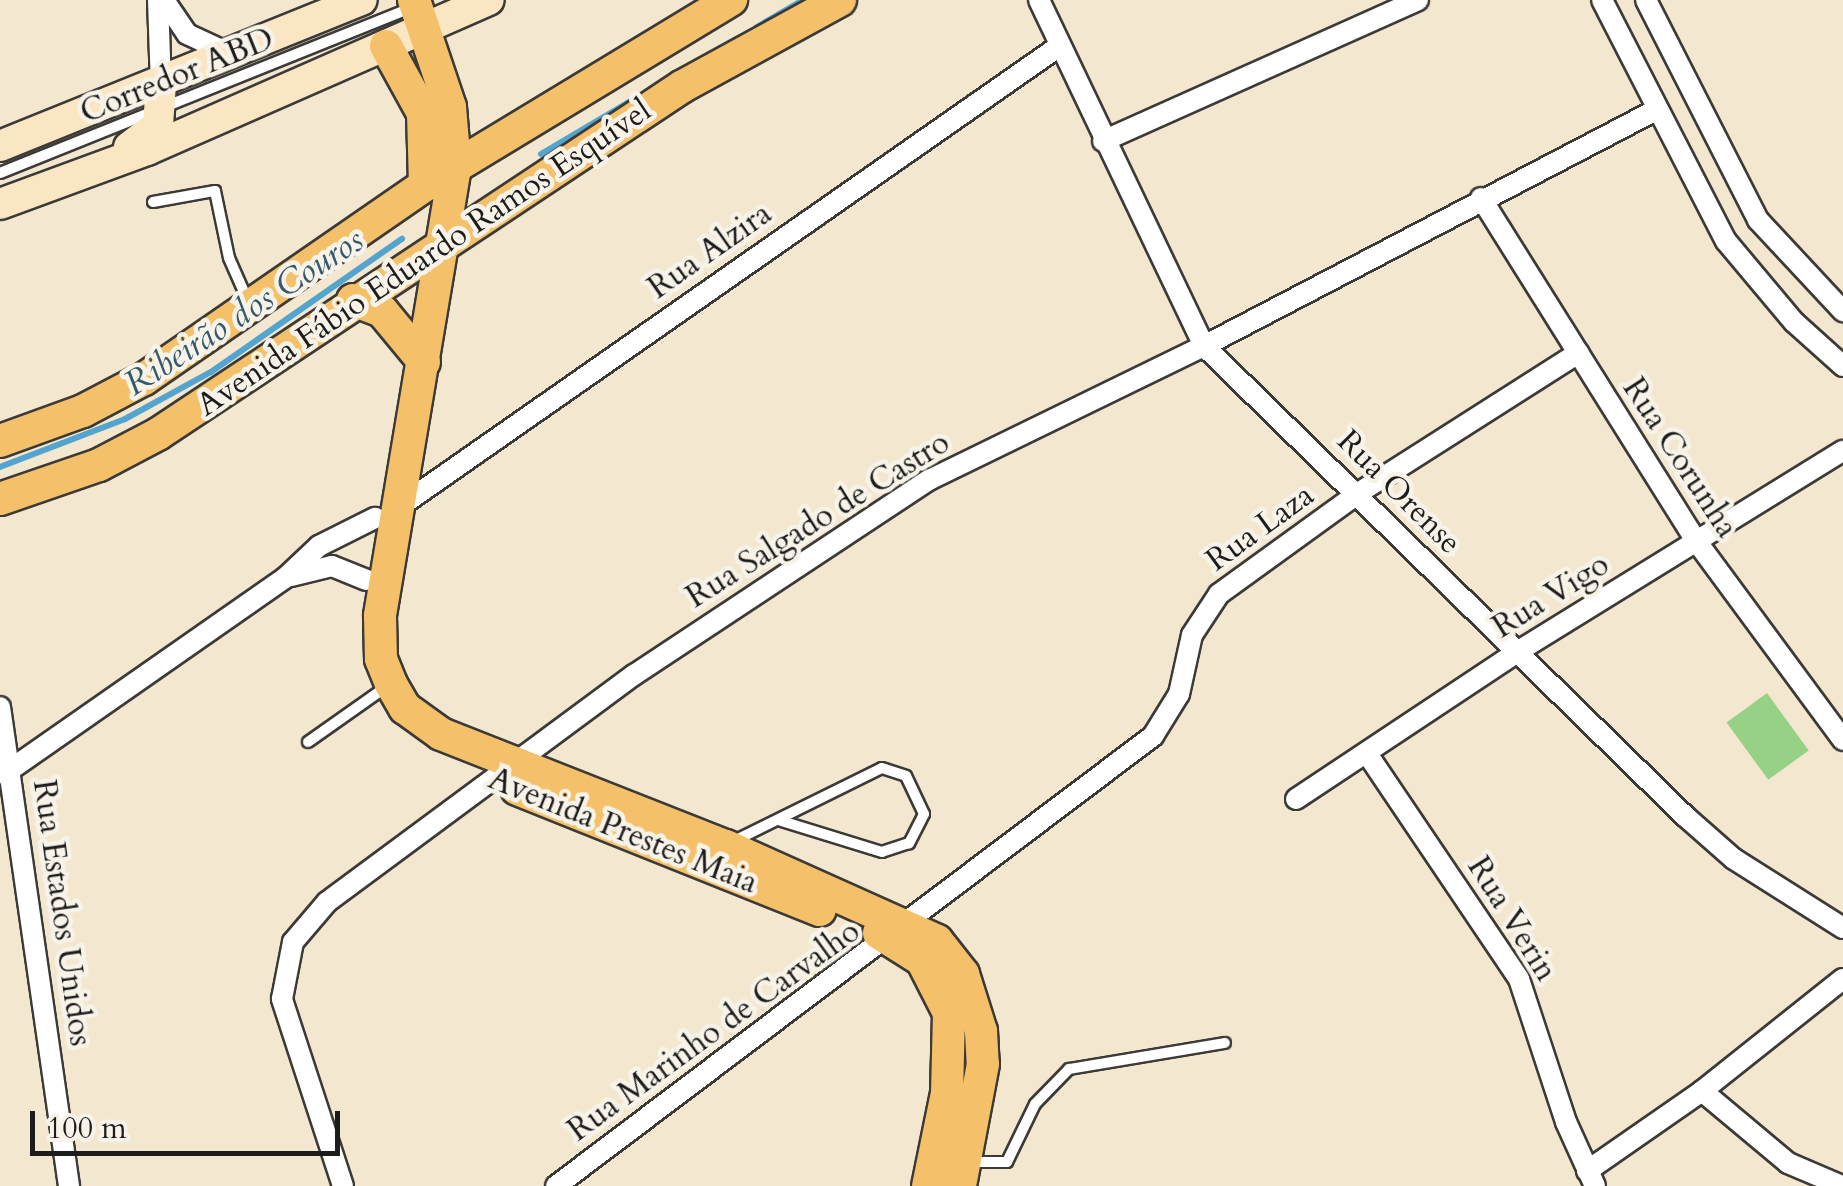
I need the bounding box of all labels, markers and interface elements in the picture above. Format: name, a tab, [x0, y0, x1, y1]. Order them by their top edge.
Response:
street label: Corredor ABD	[75, 20, 279, 132]
street label: Avenida Fábio Eduardo Ramos Esquível	[190, 91, 658, 425]
street label: Rua Alzira	[641, 195, 779, 307]
water label: Ribeirão dos Couros	[116, 219, 372, 405]
street label: Rua Corunha	[1614, 371, 1746, 545]
street label: Rua Orense	[1329, 422, 1469, 562]
street label: Rua Salgado de Castro	[679, 423, 957, 617]
street label: Rua Laza	[1199, 476, 1321, 580]
street label: Rua Vigo	[1486, 545, 1616, 647]
street label: Avenida Prestes Maia	[483, 760, 763, 902]
street label: Rua Estados Unidos	[24, 777, 100, 1049]
street label: Rua Verin	[1459, 850, 1565, 988]
street label: Rua Marinho de Carvalho	[560, 912, 868, 1150]
scale bar	[35, 1091, 345, 1153]
text: 100 m	[47, 1108, 127, 1149]

